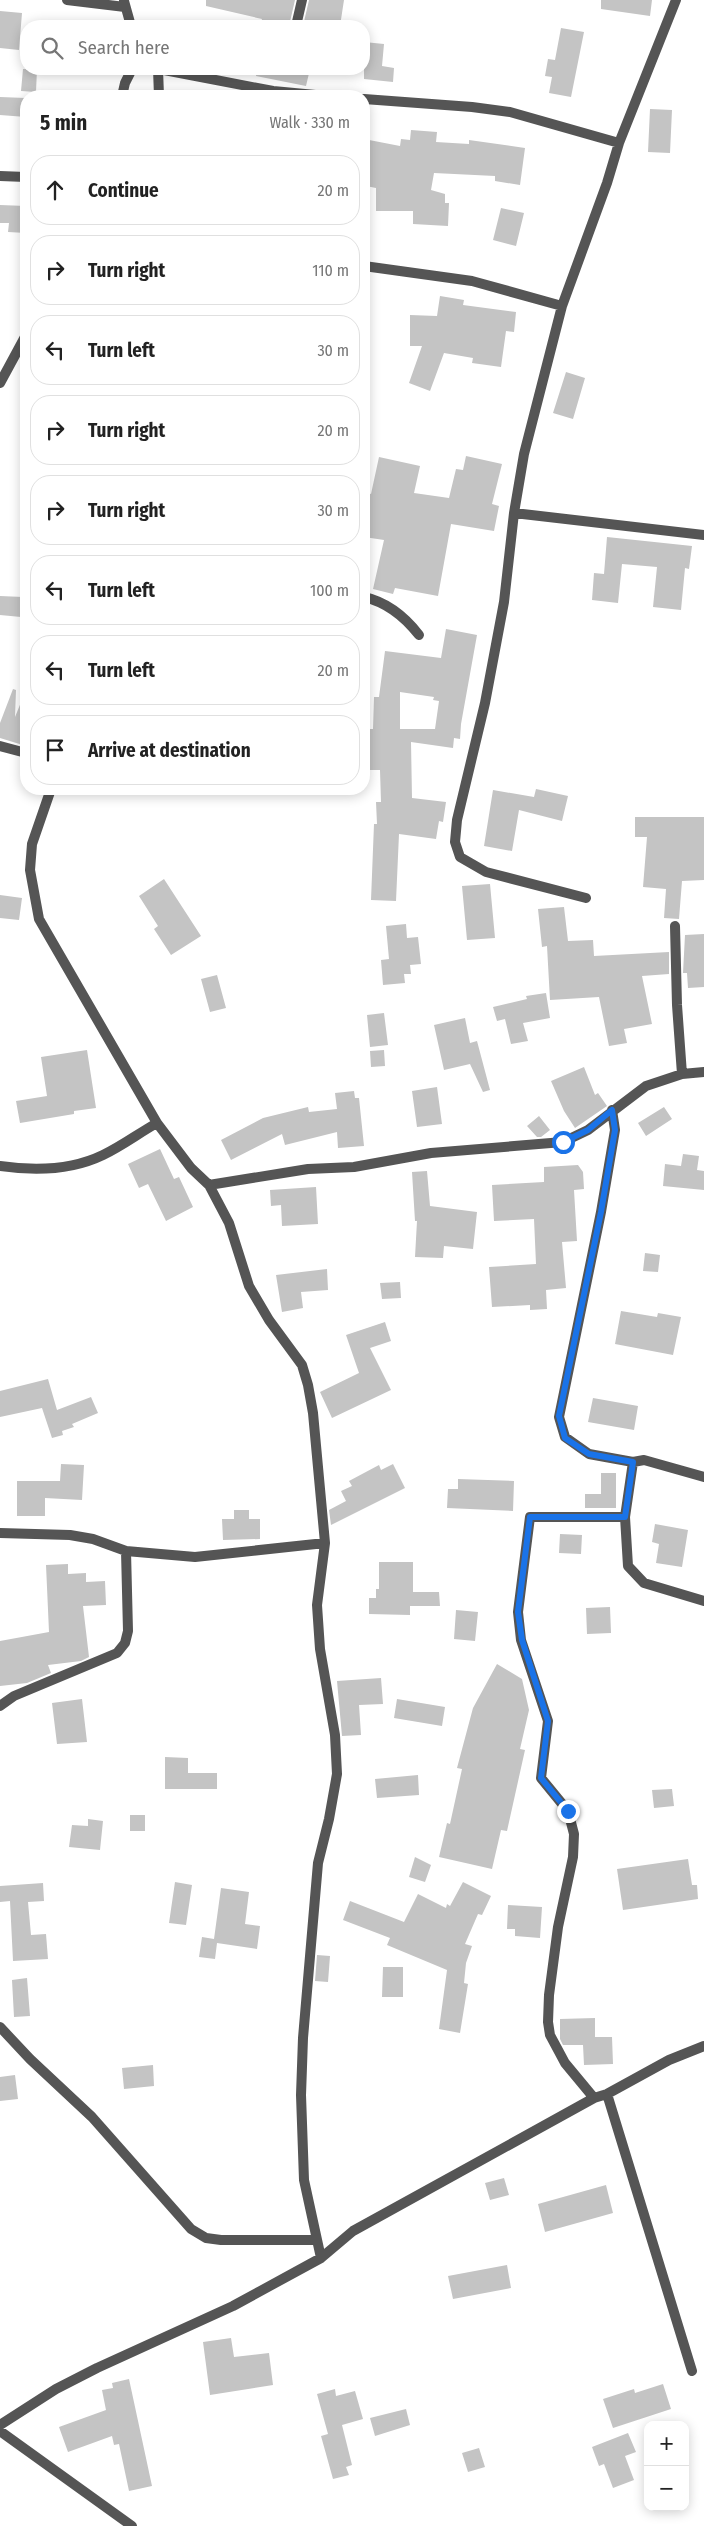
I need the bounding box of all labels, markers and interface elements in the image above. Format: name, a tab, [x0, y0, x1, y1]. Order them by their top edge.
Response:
search box	[20, 20, 370, 75]
icon: search	[38, 34, 66, 62]
text: Search here	[78, 36, 170, 59]
text: 5 min	[40, 110, 87, 136]
text: Walk · 330 m	[269, 113, 350, 132]
icon: ahead	[41, 176, 69, 204]
text: Continue	[88, 179, 159, 202]
text: 20 m	[318, 181, 349, 200]
icon: right	[41, 256, 69, 284]
text: Turn right	[88, 259, 165, 282]
text: 110 m	[312, 261, 349, 280]
icon: left	[41, 336, 69, 364]
text: Turn left	[88, 339, 155, 362]
text: 30 m	[317, 341, 349, 360]
icon: right	[41, 416, 69, 444]
text: Turn right	[88, 419, 165, 442]
text: 20 m	[318, 421, 349, 440]
icon: right	[41, 496, 69, 524]
text: Turn right	[88, 499, 165, 522]
text: 30 m	[317, 501, 349, 520]
icon: left	[41, 576, 69, 604]
text: Turn left	[88, 579, 155, 602]
text: 100 m	[310, 581, 349, 600]
icon: left	[41, 656, 69, 684]
text: Turn left	[88, 659, 155, 682]
text: 20 m	[318, 661, 349, 680]
icon: arrive	[41, 736, 69, 764]
text: Arrive at destination	[88, 739, 251, 762]
route start	[552, 1131, 575, 1154]
route end	[557, 1800, 580, 1823]
map controls	[644, 2421, 689, 2511]
button: +	[644, 2421, 689, 2466]
button: −	[644, 2466, 689, 2511]

